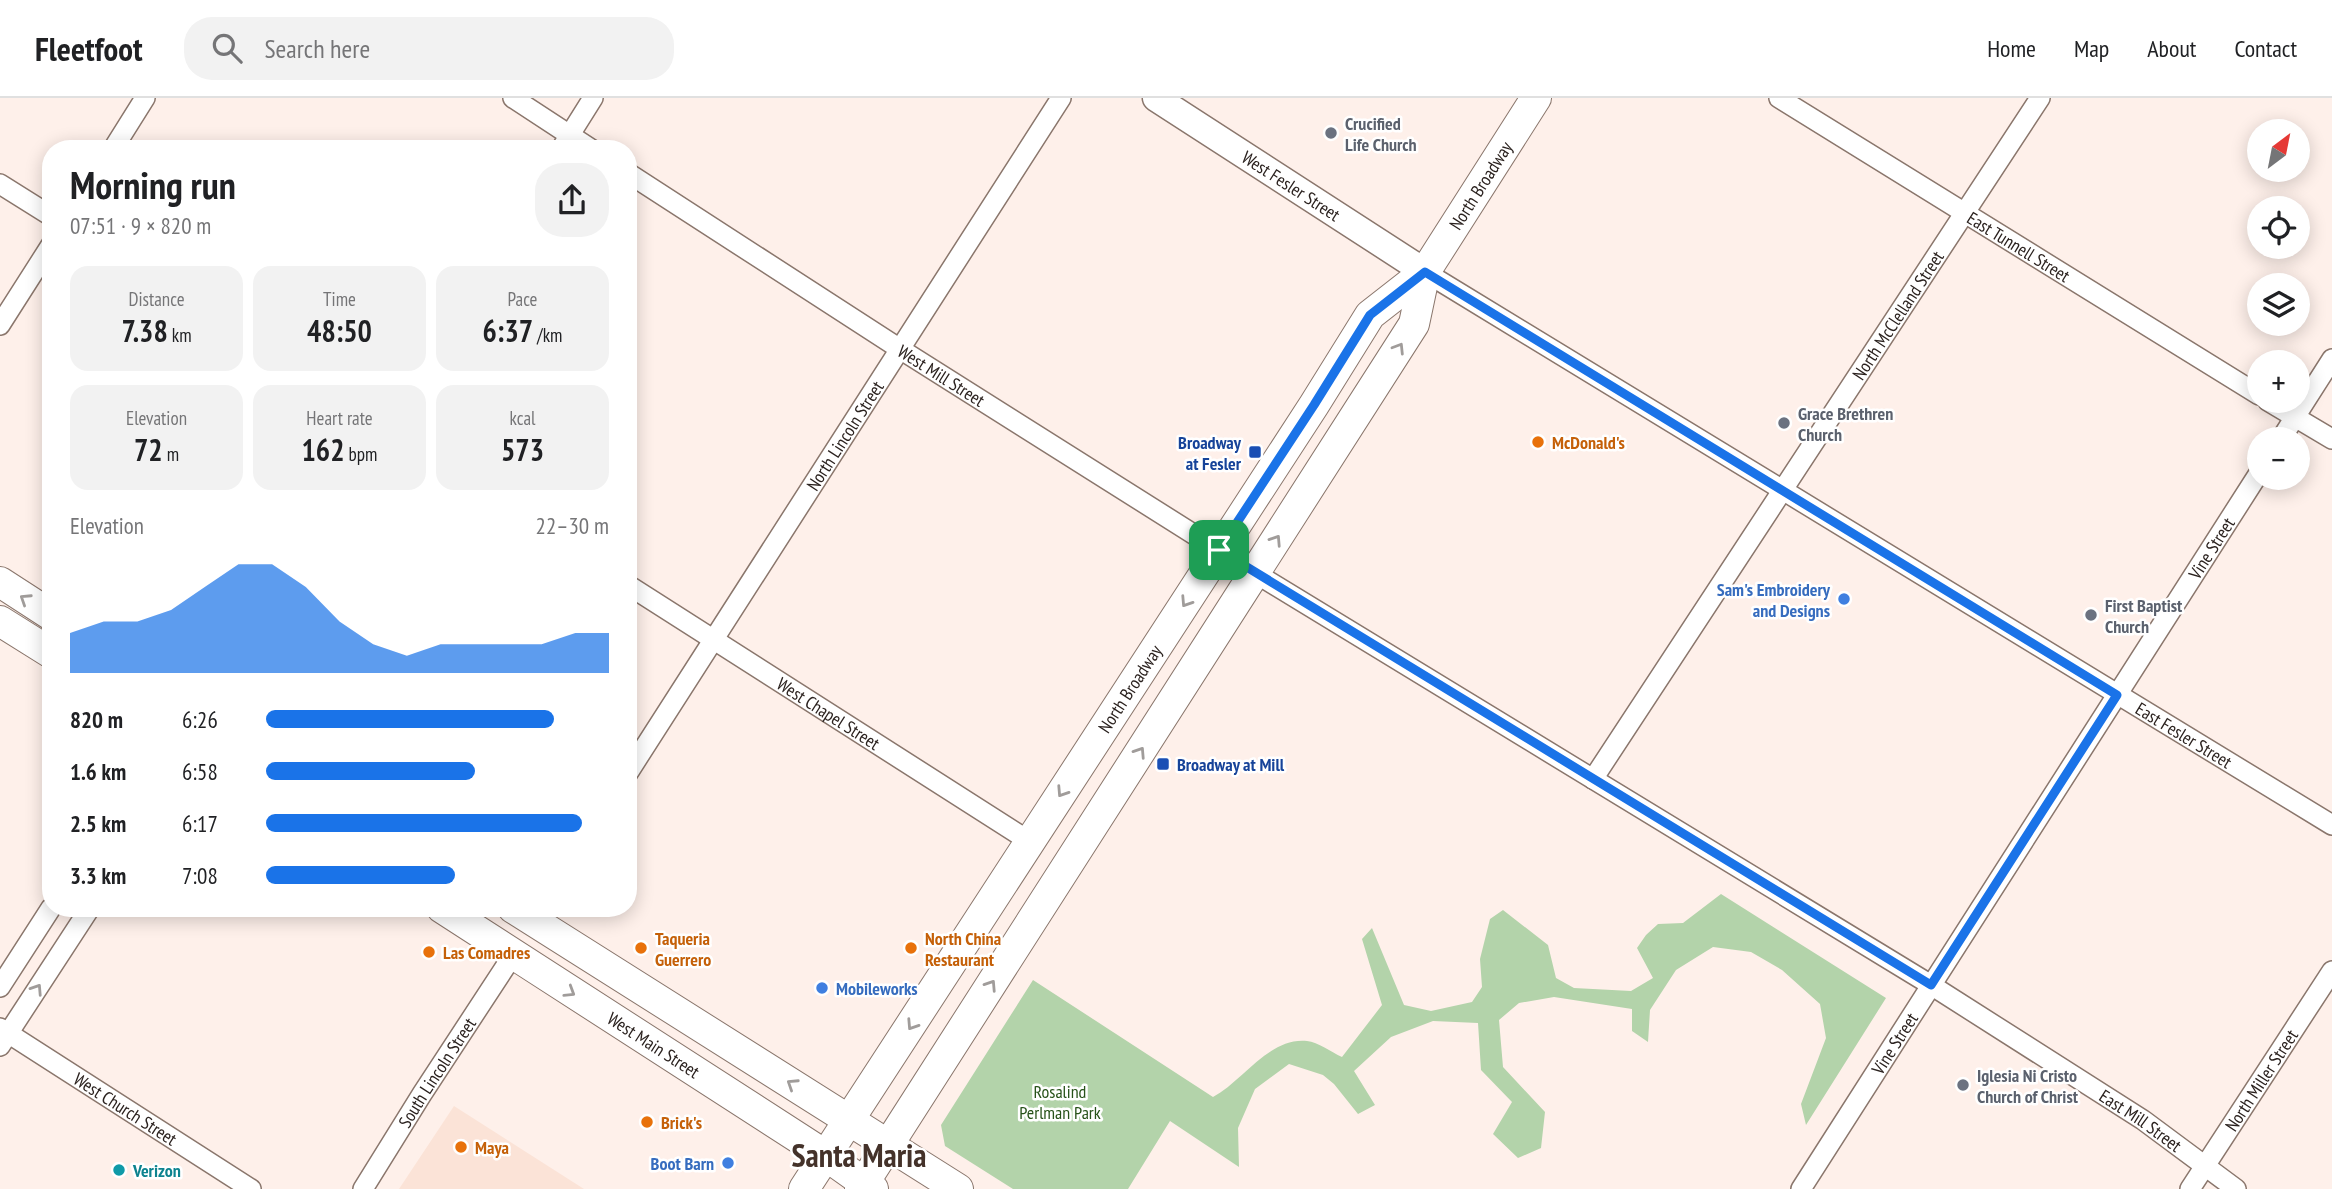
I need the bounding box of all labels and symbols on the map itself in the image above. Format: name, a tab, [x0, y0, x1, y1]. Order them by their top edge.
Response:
place label: Crucified Life Church	[1345, 112, 1417, 156]
north arrow	[2247, 119, 2310, 182]
marker: Crucified Life Church	[1323, 125, 1339, 141]
street label: North Broadway	[1444, 137, 1517, 234]
street label: West Fesler Street	[1238, 145, 1345, 226]
street label: East Tunnell Street	[1963, 206, 2074, 287]
street label: North McClelland Street	[1847, 246, 1948, 384]
street label: West Mill Street	[894, 339, 989, 411]
one-way arrow	[1390, 343, 1403, 356]
street label: North Lincoln Street	[801, 376, 888, 495]
place label: Grace Brethren Church	[1798, 402, 1893, 446]
marker: Grace Brethren Church	[1776, 415, 1792, 431]
place label: Broadway at Fesler	[1178, 431, 1242, 475]
place label: McDonald's	[1552, 431, 1625, 454]
marker: McDonald's	[1530, 434, 1546, 450]
marker: Broadway at Fesler	[1247, 444, 1263, 460]
street label: Vine Street	[2182, 513, 2239, 584]
pin	[1189, 520, 1249, 580]
one-way arrow	[1268, 535, 1281, 548]
place label: Sam's Embroidery and Designs	[1717, 578, 1831, 622]
marker: Sam's Embroidery and Designs	[1836, 591, 1852, 607]
one-way arrow	[20, 594, 33, 607]
one-way arrow	[1181, 594, 1194, 607]
place label: First Baptist Church	[2105, 594, 2183, 638]
marker: First Baptist Church	[2083, 607, 2099, 623]
street label: North Broadway	[1093, 640, 1167, 737]
street label: West Chapel Street	[773, 672, 884, 754]
street label: East Fesler Street	[2132, 697, 2236, 773]
one-way arrow	[1132, 747, 1145, 760]
place label: Broadway at Mill	[1177, 753, 1285, 776]
marker: Broadway at Mill	[1155, 756, 1171, 772]
one-way arrow	[1057, 785, 1070, 798]
place label: Taqueria Guerrero	[655, 927, 711, 971]
place label: North China Restaurant	[925, 927, 1001, 971]
marker: Taqueria Guerrero	[633, 940, 649, 956]
marker: North China Restaurant	[903, 940, 919, 956]
place label: Las Comadres	[443, 941, 530, 964]
marker: Las Comadres	[421, 944, 437, 960]
place label: Mobileworks	[836, 977, 918, 1000]
one-way arrow	[983, 979, 996, 992]
marker: Mobileworks	[814, 980, 830, 996]
one-way arrow	[29, 983, 42, 996]
one-way arrow	[563, 983, 576, 996]
street label: West Main Street	[603, 1006, 704, 1083]
street label: Vine Street	[1865, 1008, 1922, 1079]
street label: South Lincoln Street	[393, 1013, 481, 1132]
one-way arrow	[907, 1017, 920, 1030]
street label: North Miller Street	[2219, 1025, 2302, 1135]
place label: Iglesia Ni Cristo Church of Christ	[1977, 1064, 2079, 1108]
street label: West Church Street	[69, 1067, 181, 1150]
marker: Iglesia Ni Cristo Church of Christ	[1955, 1077, 1971, 1093]
one-way arrow	[786, 1079, 799, 1092]
park label: Rosalind Perlman Park	[1019, 1080, 1101, 1124]
street label: East Mill Street	[2095, 1084, 2187, 1156]
place label: Brick's	[661, 1111, 702, 1134]
marker: Brick's	[639, 1114, 655, 1130]
district label: Santa Maria	[792, 1134, 926, 1176]
place label: Maya	[475, 1136, 509, 1159]
marker: Maya	[453, 1139, 469, 1155]
place label: Boot Barn	[651, 1152, 714, 1175]
marker: Boot Barn	[720, 1155, 736, 1171]
place label: Verizon	[132, 1159, 181, 1182]
marker: Verizon	[111, 1162, 127, 1178]

